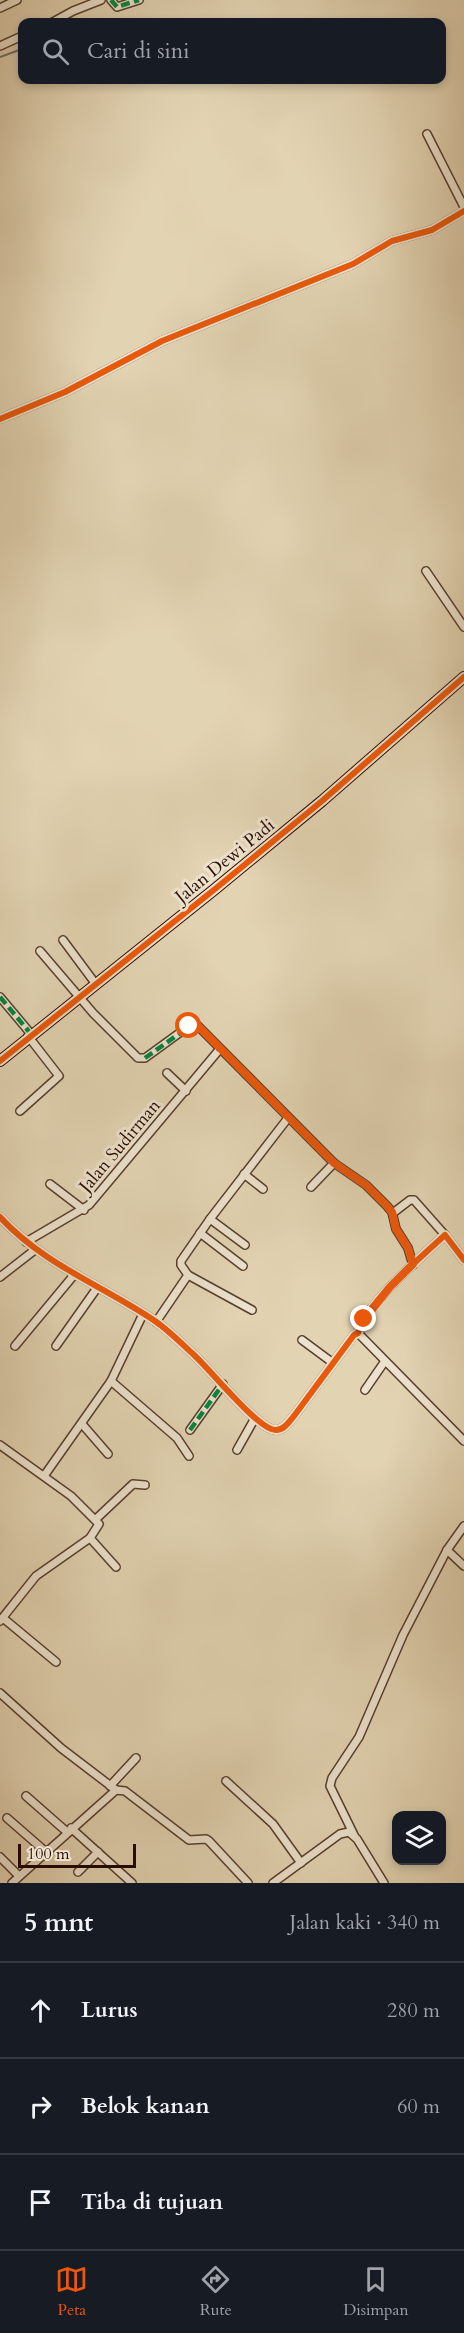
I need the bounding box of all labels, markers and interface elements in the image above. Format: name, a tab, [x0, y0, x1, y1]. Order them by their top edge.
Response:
search box	[18, 18, 446, 84]
icon: search	[39, 35, 72, 68]
text: Cari di sini	[87, 36, 190, 66]
street label: Jalan Dewi Padi	[168, 813, 280, 911]
route start	[175, 1012, 201, 1038]
street label: Jalan Sudirman	[72, 1093, 167, 1200]
route end	[350, 1305, 376, 1331]
map controls	[392, 1811, 446, 1865]
button: layers	[392, 1811, 446, 1865]
scale bar	[18, 1841, 136, 1868]
text: 100 m	[27, 1843, 69, 1865]
text: 5 mnt	[24, 1905, 93, 1940]
text: Jalan kaki · 340 m	[290, 1909, 440, 1936]
icon: ahead	[24, 1994, 57, 2027]
text: Lurus	[81, 1995, 138, 2025]
text: 280 m	[387, 1997, 440, 2024]
icon: right	[24, 2090, 57, 2123]
text: Belok kanan	[81, 2091, 210, 2121]
text: 60 m	[397, 2093, 440, 2120]
icon: arrive	[24, 2186, 57, 2219]
text: Tiba di tujuan	[81, 2187, 223, 2217]
tab: Peta	[55, 2263, 88, 2321]
tab: Rute	[199, 2263, 232, 2321]
tab: Disimpan	[343, 2263, 409, 2321]

